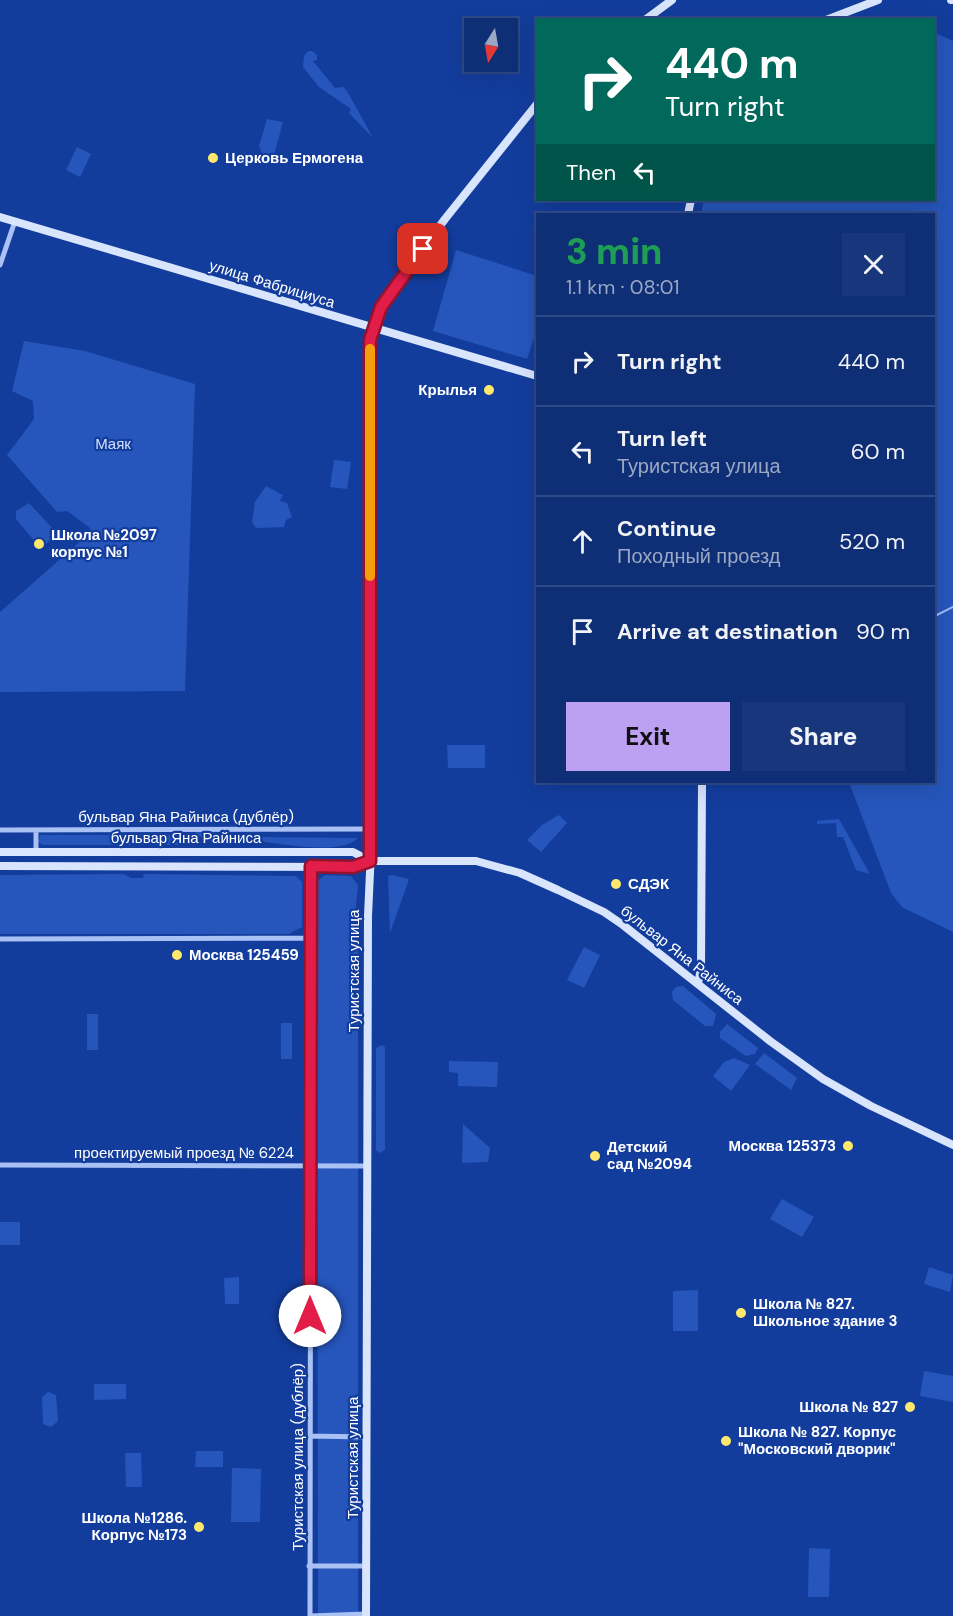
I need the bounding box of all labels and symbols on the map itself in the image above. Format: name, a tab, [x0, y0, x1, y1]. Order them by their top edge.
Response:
north arrow	[464, 18, 518, 72]
place label: Церковь Ермогена	[225, 148, 364, 168]
marker: Церковь Ермогена	[206, 151, 220, 165]
pin	[397, 223, 448, 274]
street label: улица Фабрициуса	[207, 255, 338, 313]
place label: Крылья	[418, 380, 477, 400]
marker: Крылья	[482, 383, 496, 397]
park label: Маяк	[95, 434, 131, 454]
place label: Школа №2097 корпус №1	[51, 525, 157, 562]
marker: Школа №2097 корпус №1	[32, 537, 46, 551]
street label: бульвар Яна Райниса (дублёр)	[78, 807, 294, 827]
street label: бульвар Яна Райниса	[111, 828, 262, 848]
place label: СДЭК	[628, 874, 670, 894]
marker: СДЭК	[609, 877, 623, 891]
street label: бульвар Яна Райниса	[616, 901, 748, 1010]
street label: Туристская улица	[344, 909, 364, 1032]
place label: Москва 125459	[189, 945, 299, 965]
marker: Москва 125459	[170, 948, 184, 962]
place label: Москва 125373	[728, 1136, 836, 1156]
place label: Детский сад №2094	[607, 1137, 692, 1174]
marker: Москва 125373	[841, 1139, 855, 1153]
street label: проектируемый проезд № 6224	[74, 1143, 294, 1163]
marker: Детский сад №2094	[588, 1149, 602, 1163]
position arrow	[278, 1284, 342, 1348]
place label: Школа № 827. Школьное здание 3	[753, 1294, 898, 1331]
marker: Школа № 827. Школьное здание 3	[734, 1306, 748, 1320]
street label: Туристская улица (дублёр)	[288, 1363, 308, 1551]
street label: Туристская улица	[343, 1396, 363, 1519]
place label: Школа № 827	[799, 1397, 898, 1417]
marker: Школа № 827	[903, 1400, 917, 1414]
place label: Школа № 827. Корпус "Московский дворик"	[738, 1422, 896, 1459]
marker: Школа № 827. Корпус "Московский дворик"	[719, 1434, 733, 1448]
place label: Школа №1286. Корпус №173	[81, 1508, 187, 1545]
marker: Школа №1286. Корпус №173	[192, 1520, 206, 1534]

